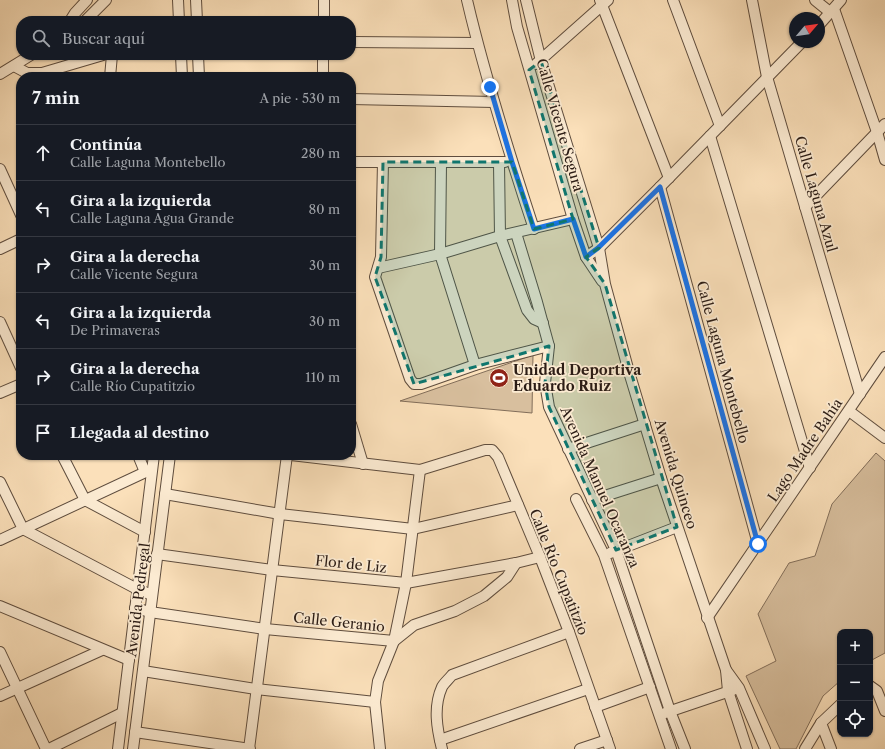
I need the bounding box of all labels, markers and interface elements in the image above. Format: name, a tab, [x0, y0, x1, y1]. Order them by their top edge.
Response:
north arrow	[789, 12, 825, 48]
search box	[16, 16, 356, 60]
icon: search	[30, 27, 52, 49]
text: Buscar aquí	[62, 29, 145, 48]
street label: Calle Vicente Segura	[532, 56, 588, 194]
route end	[481, 78, 499, 96]
text: 7 min	[32, 88, 80, 108]
text: A pie · 530 m	[260, 90, 340, 106]
street label: Calle Laguna Azul	[791, 134, 841, 254]
text: Continúa	[70, 135, 142, 154]
icon: ahead	[32, 142, 54, 164]
text: 280 m	[301, 145, 340, 161]
text: Calle Laguna Montebello	[70, 154, 226, 170]
text: Gira a la izquierda	[70, 191, 211, 210]
icon: left	[32, 198, 54, 220]
text: 80 m	[308, 201, 340, 217]
text: Calle Laguna Agua Grande	[70, 210, 234, 226]
text: Gira a la derecha	[70, 247, 200, 266]
icon: right	[32, 254, 54, 276]
text: 30 m	[309, 257, 340, 273]
text: Calle Vicente Segura	[70, 266, 198, 282]
street label: Calle Laguna Montebello	[693, 279, 753, 445]
text: Gira a la izquierda	[70, 303, 211, 322]
icon: left	[32, 310, 54, 332]
text: 30 m	[309, 313, 340, 329]
text: De Primaveras	[70, 322, 160, 338]
text: Gira a la derecha	[70, 359, 200, 378]
place label: Unidad Deportiva Eduardo Ruiz	[513, 361, 642, 395]
icon: right	[32, 366, 54, 388]
sports icon: Unidad Deportiva Eduardo Ruiz	[488, 367, 510, 389]
text: 110 m	[305, 369, 340, 385]
text: Calle Río Cupatitzio	[70, 378, 195, 394]
street label: Lago Madre Bahía	[764, 394, 847, 505]
street label: Avenida Manuel Ocaranza	[556, 403, 644, 571]
street label: Avenida Quinceo	[650, 416, 701, 531]
icon: arrive	[32, 422, 54, 444]
text: Llegada al destino	[70, 423, 209, 442]
street label: Calle Río Cupatitzio	[525, 506, 593, 638]
route start	[749, 535, 767, 553]
street label: Avenida Pedregal	[122, 542, 154, 659]
street label: Flor de Liz	[314, 551, 388, 577]
street label: Calle Geranio	[292, 608, 386, 636]
map controls	[837, 629, 873, 737]
button: +	[837, 629, 873, 665]
button: −	[837, 665, 873, 701]
button: locate	[837, 701, 873, 737]

